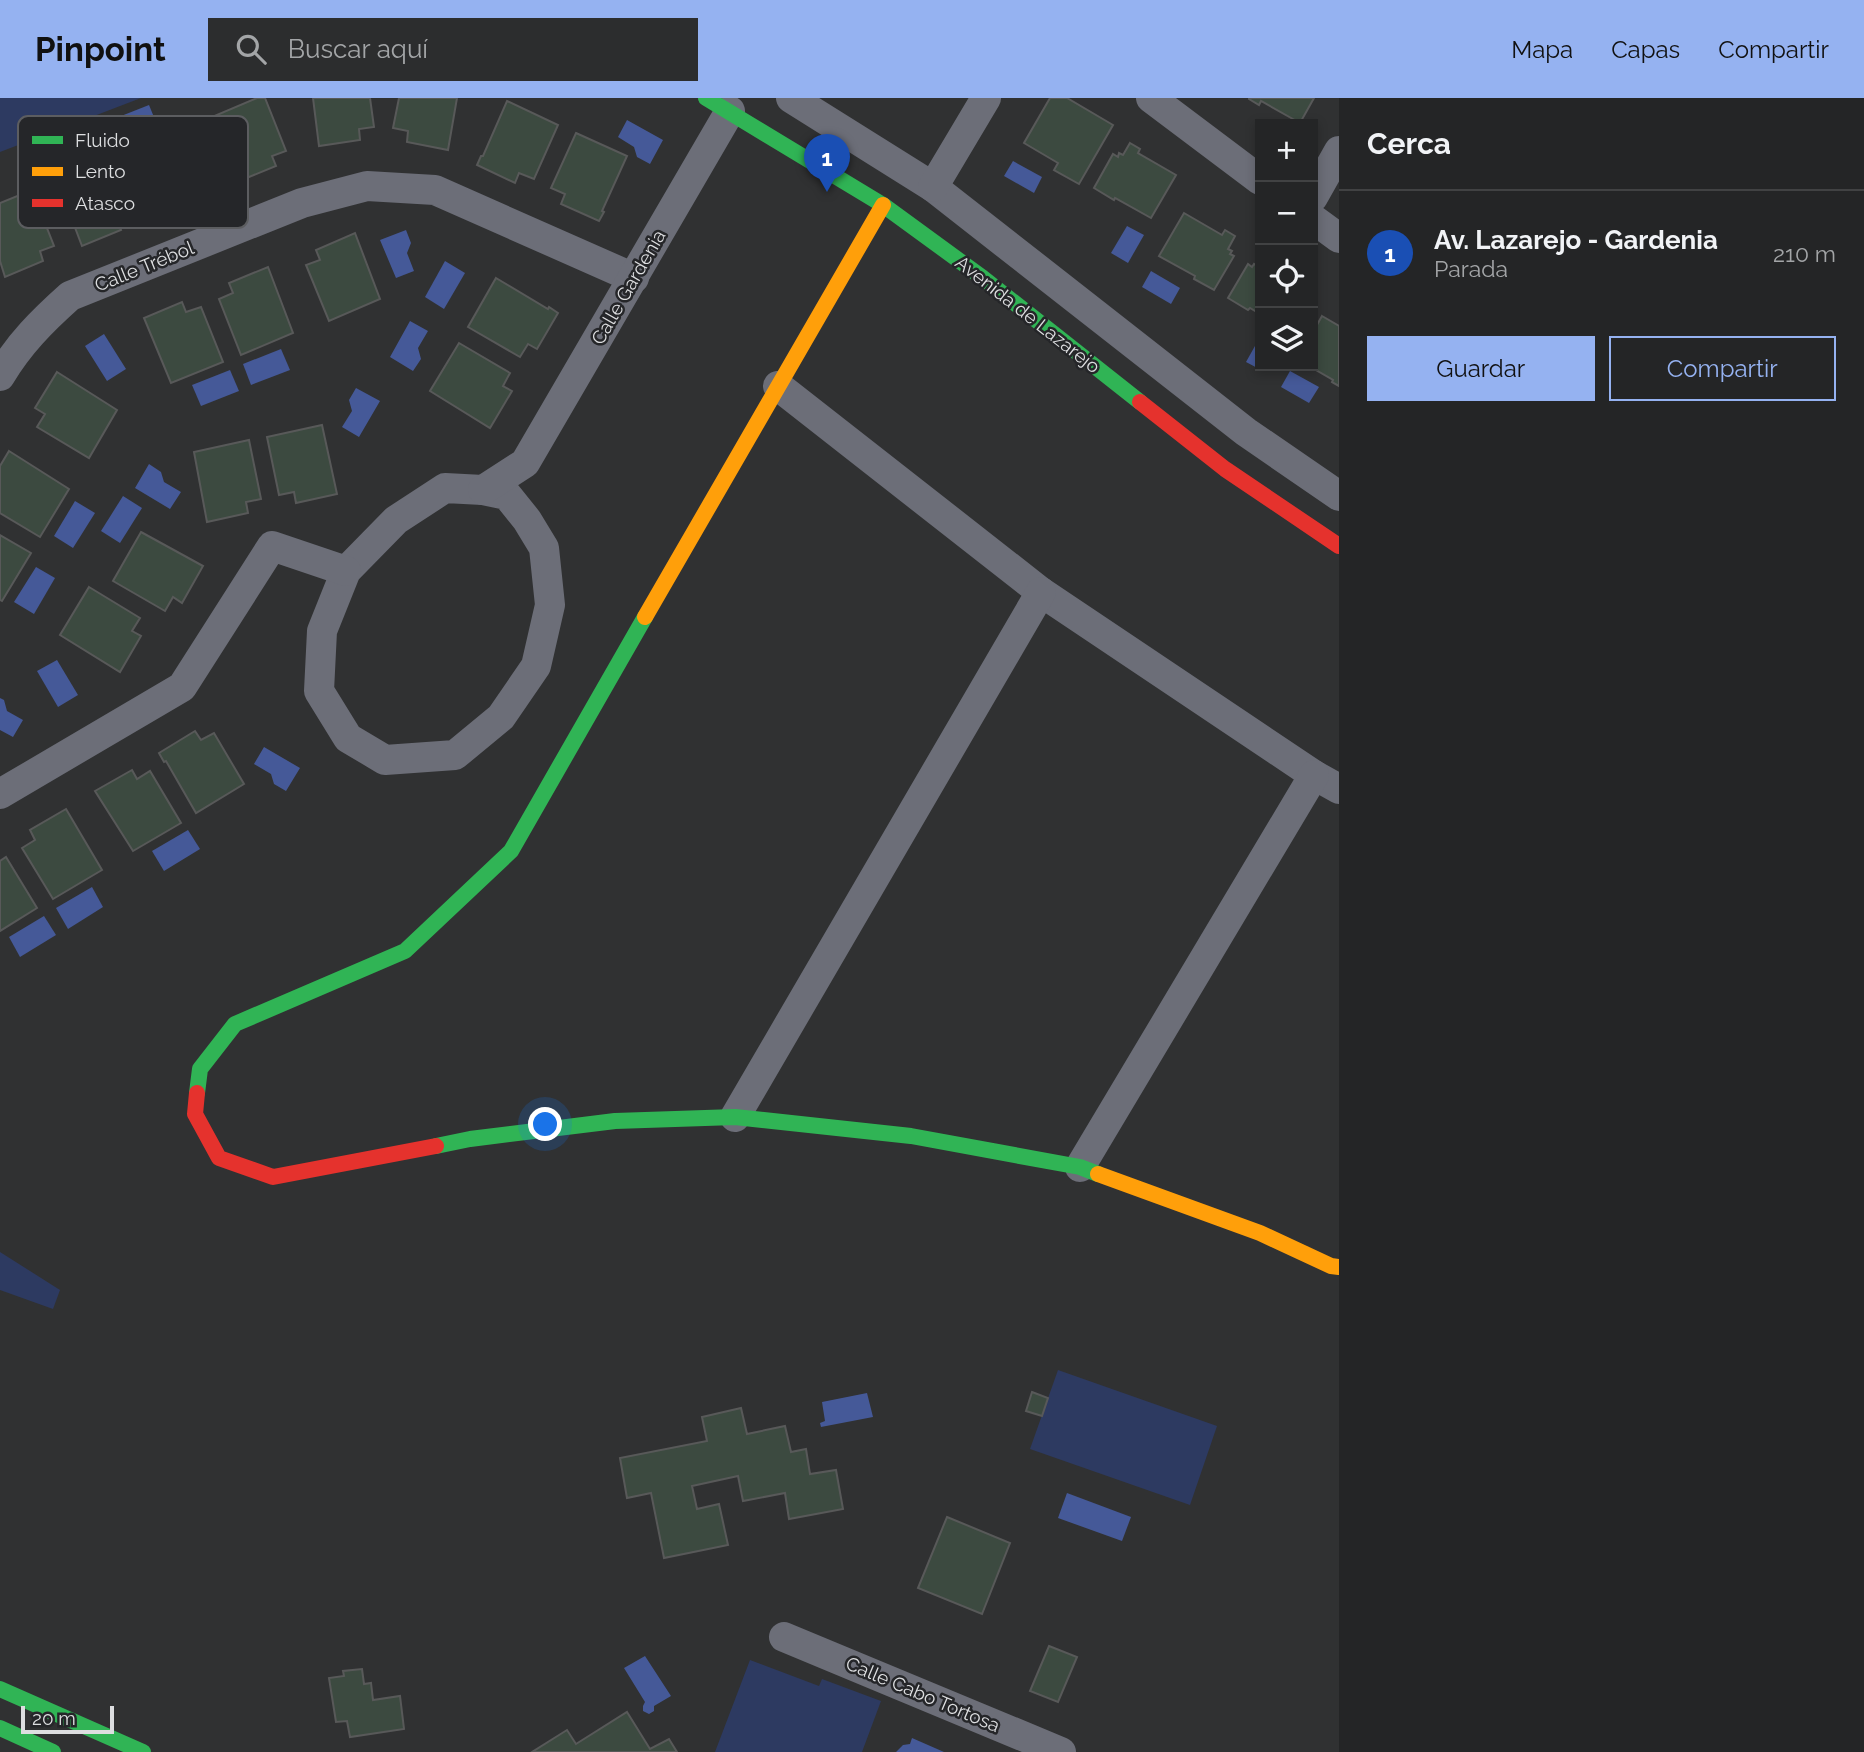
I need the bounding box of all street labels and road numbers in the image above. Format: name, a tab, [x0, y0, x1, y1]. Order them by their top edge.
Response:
street label: Calle Gardenia	[586, 226, 670, 348]
street label: Calle Trébol	[91, 236, 197, 296]
street label: Avenida de Lazarejo	[951, 251, 1105, 377]
street label: Calle Cabo Tortosa	[843, 1652, 1003, 1736]

